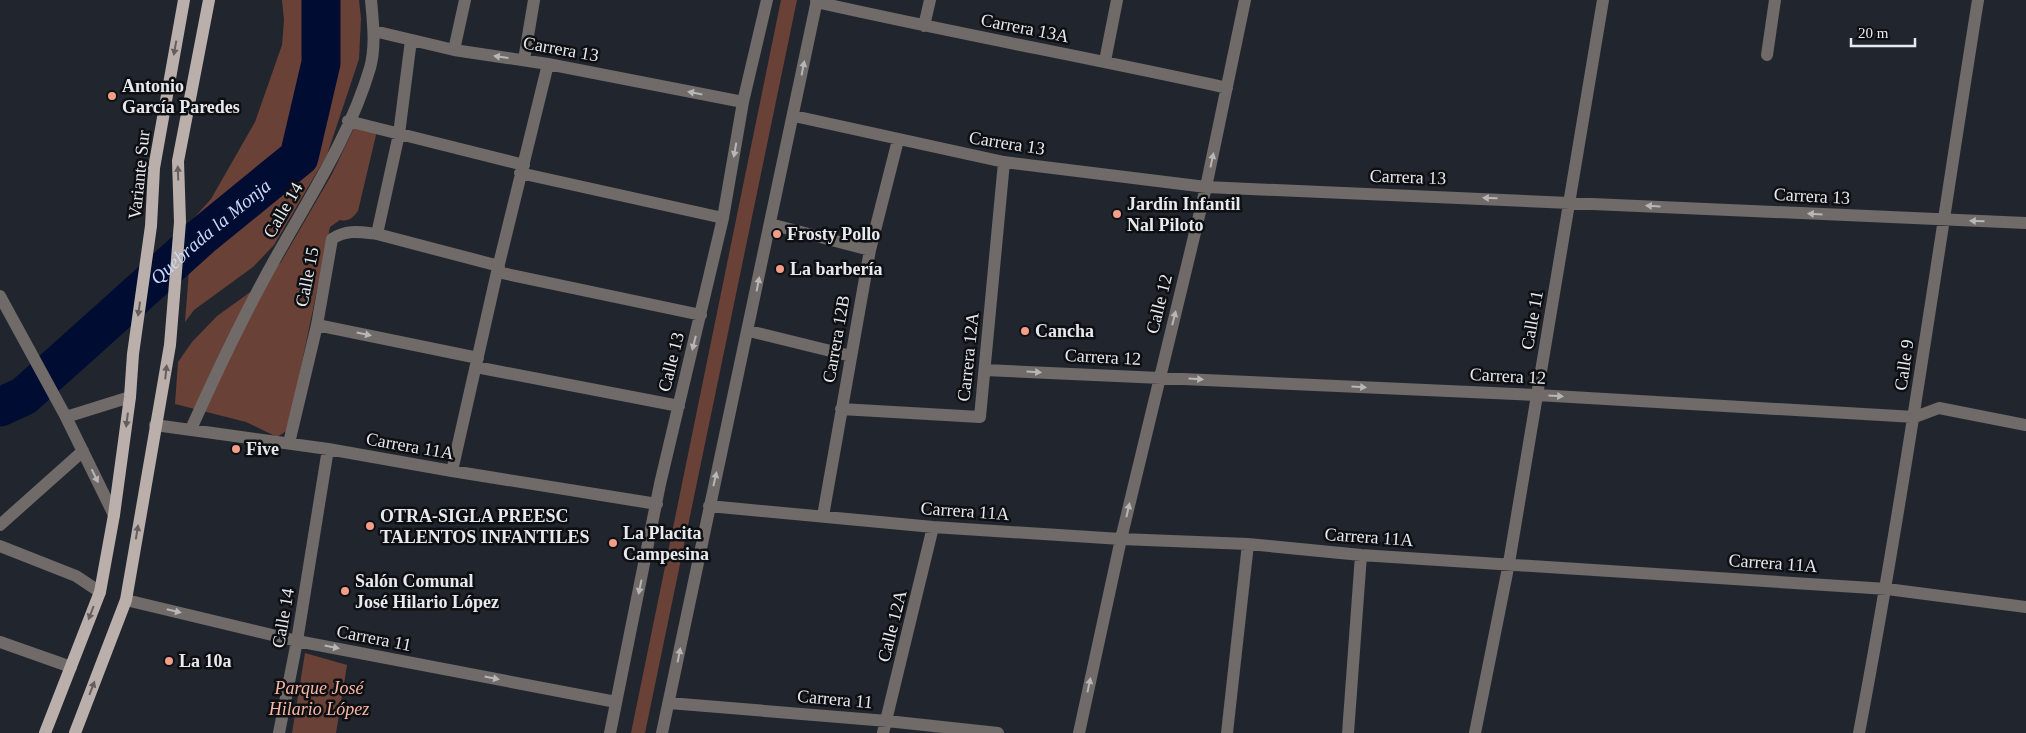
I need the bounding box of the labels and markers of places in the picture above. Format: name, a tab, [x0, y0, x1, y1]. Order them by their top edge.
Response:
place label: Antonio García Paredes	[122, 76, 240, 117]
marker: Antonio García Paredes	[106, 90, 118, 102]
place label: Jardín Infantil Nal Piloto	[1127, 194, 1241, 235]
marker: Jardín Infantil Nal Piloto	[1111, 208, 1123, 220]
place label: Frosty Pollo	[787, 224, 880, 244]
marker: Frosty Pollo	[771, 228, 783, 240]
place label: La barbería	[790, 259, 883, 279]
marker: La barbería	[774, 263, 786, 275]
place label: Cancha	[1035, 321, 1094, 341]
marker: Cancha	[1019, 325, 1031, 337]
place label: Five	[246, 439, 279, 459]
marker: Five	[230, 443, 242, 455]
place label: OTRA-SIGLA PREESC TALENTOS INFANTILES	[380, 506, 590, 547]
marker: OTRA-SIGLA PREESC TALENTOS INFANTILES	[364, 520, 376, 532]
place label: La Placita Campesina	[623, 523, 709, 564]
marker: La Placita Campesina	[607, 537, 619, 549]
place label: Salón Comunal José Hilario López	[355, 571, 499, 612]
marker: Salón Comunal José Hilario López	[339, 585, 351, 597]
place label: La 10a	[179, 651, 232, 671]
marker: La 10a	[163, 655, 175, 667]

